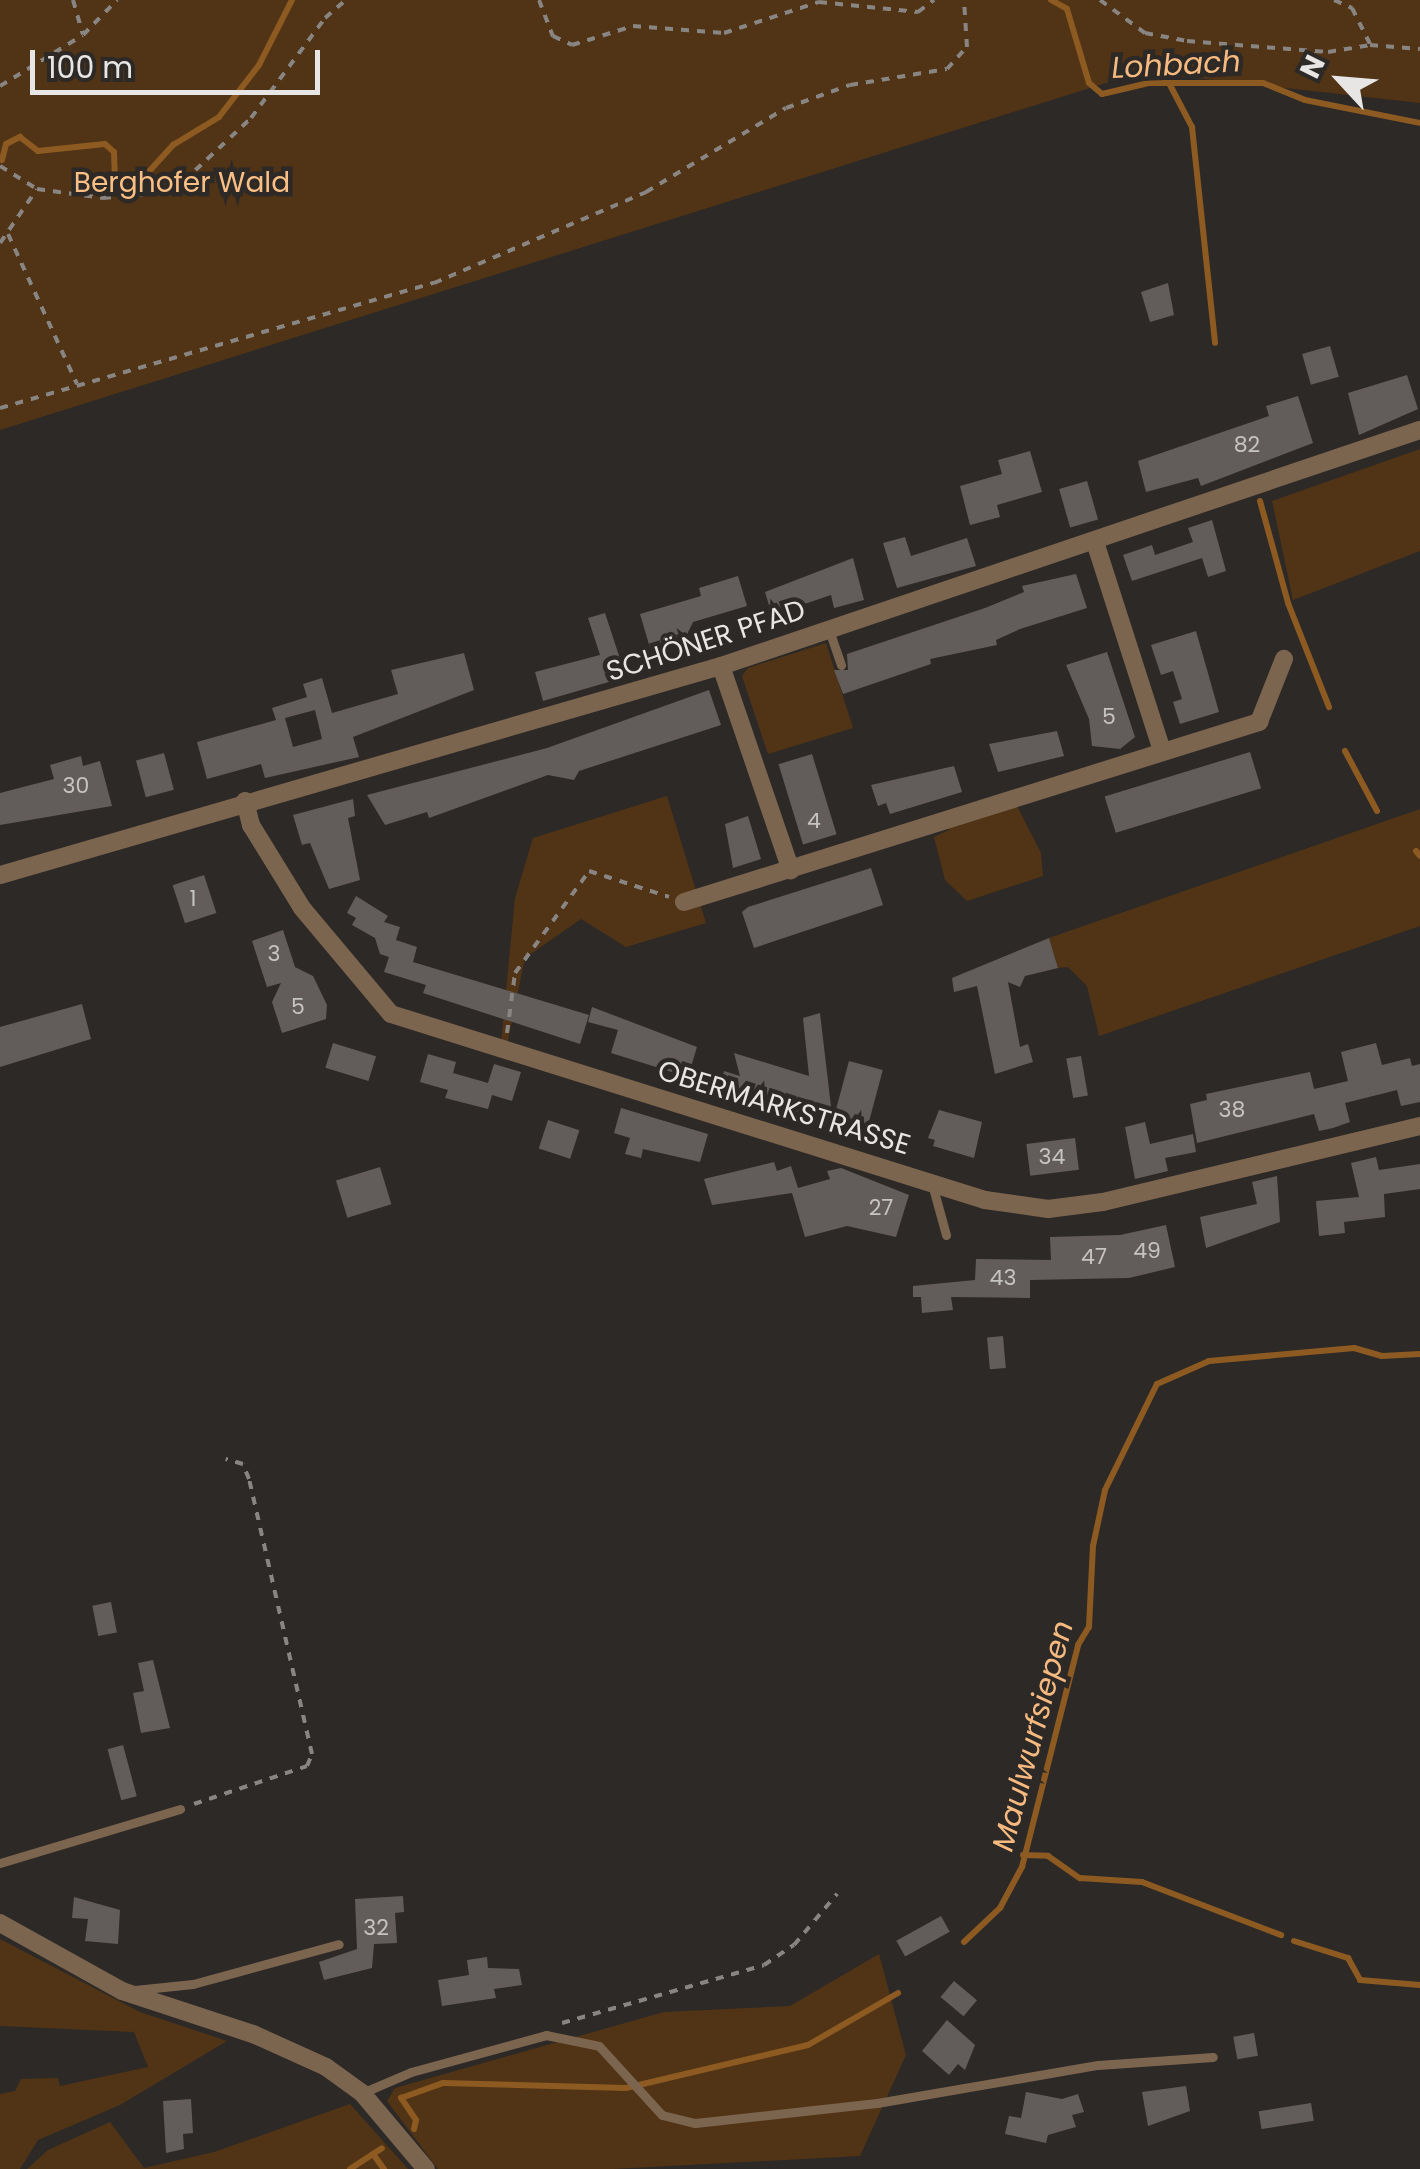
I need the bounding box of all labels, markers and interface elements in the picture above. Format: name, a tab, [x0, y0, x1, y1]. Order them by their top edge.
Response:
scale bar	[35, 30, 325, 92]
north arrow	[1290, 30, 1390, 130]
water label: Lohbach	[1110, 44, 1242, 86]
text: 100 m	[47, 46, 133, 89]
text: N	[1290, 49, 1335, 85]
park label: Berghofer Wald	[74, 166, 290, 200]
house number: 82	[1234, 432, 1260, 458]
street label: SCHÖNER PFAD	[602, 593, 810, 689]
house number: 5	[1102, 704, 1116, 730]
house number: 30	[63, 773, 89, 799]
house number: 4	[807, 808, 821, 834]
house number: 1	[189, 886, 197, 912]
house number: 3	[268, 941, 280, 967]
house number: 5	[291, 994, 305, 1020]
street label: OBERMARKSTRASSE	[654, 1054, 914, 1162]
house number: 38	[1219, 1097, 1245, 1123]
house number: 34	[1039, 1144, 1065, 1170]
house number: 27	[869, 1195, 893, 1221]
house number: 49	[1133, 1238, 1161, 1264]
house number: 47	[1081, 1244, 1107, 1270]
house number: 43	[990, 1265, 1016, 1291]
water label: Maulwurfsiepen	[985, 1617, 1081, 1855]
house number: 32	[363, 1915, 389, 1941]

